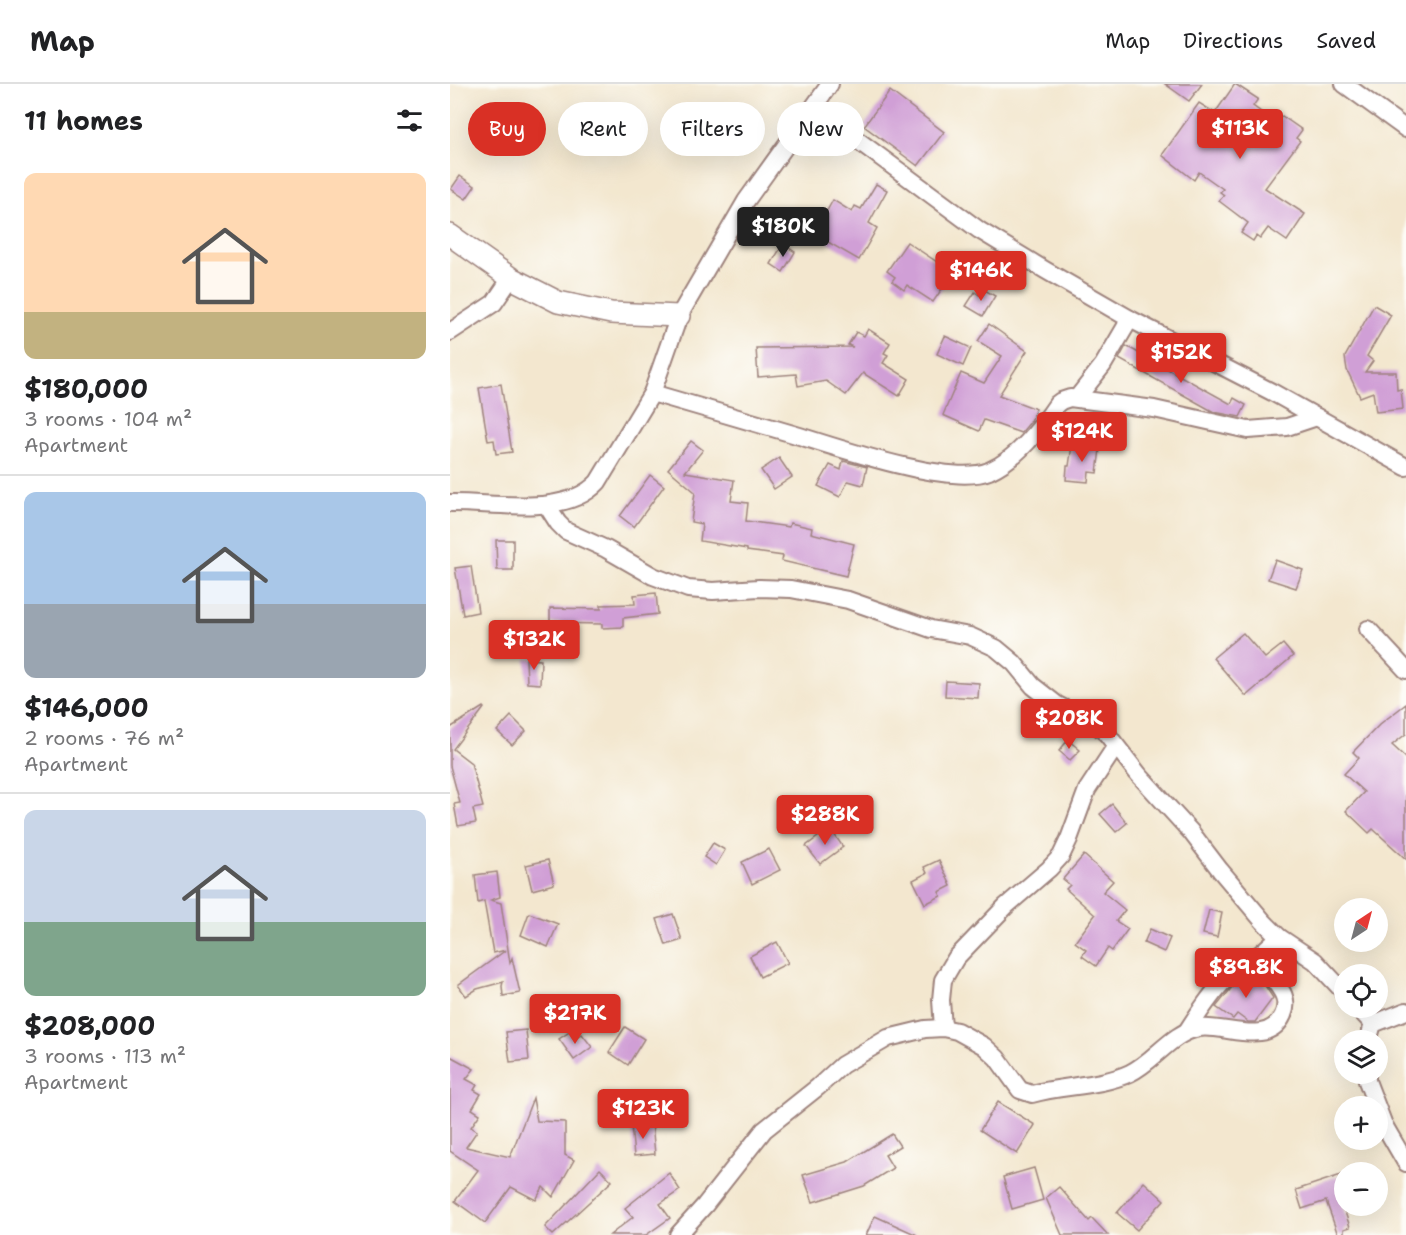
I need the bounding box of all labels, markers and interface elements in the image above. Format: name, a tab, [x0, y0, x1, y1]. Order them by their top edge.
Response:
text: Map	[30, 22, 95, 60]
text: Map	[1105, 27, 1150, 55]
text: Directions	[1183, 27, 1283, 55]
text: Saved	[1316, 27, 1376, 55]
chip: Buy	[468, 102, 546, 156]
chip: Rent	[558, 102, 648, 156]
chip: Filters	[660, 102, 765, 156]
chip: New	[777, 102, 864, 156]
text: 11 homes	[24, 103, 143, 138]
icon: filters	[393, 104, 426, 137]
pin: $113K	[1198, 109, 1282, 160]
text: $113K	[1211, 115, 1269, 141]
pin: $180K	[741, 207, 825, 258]
icon: home	[171, 212, 279, 320]
text: $180K	[751, 213, 815, 239]
pin: $146K	[939, 251, 1023, 302]
text: $146K	[949, 257, 1013, 283]
pin: $152K	[1139, 333, 1223, 384]
text: $152K	[1150, 339, 1212, 365]
text: $180,000	[24, 371, 148, 406]
text: 3 rooms · 104 m²	[24, 406, 192, 432]
pin: $124K	[1040, 412, 1124, 463]
text: $124K	[1051, 418, 1113, 444]
text: Apartment	[24, 432, 128, 458]
icon: home	[171, 531, 279, 639]
pin: $132K	[492, 620, 576, 671]
text: $132K	[503, 626, 565, 652]
text: $146,000	[24, 690, 149, 725]
pin: $208K	[1027, 699, 1111, 750]
text: $208K	[1035, 705, 1103, 731]
text: 2 rooms · 76 m²	[24, 725, 184, 751]
text: Apartment	[24, 751, 128, 777]
pin: $288K	[783, 795, 867, 846]
text: $288K	[791, 801, 859, 827]
icon: home	[171, 849, 279, 957]
north arrow	[1334, 898, 1388, 952]
map controls	[1334, 898, 1388, 1216]
pin: $89.8K	[1197, 948, 1295, 999]
text: $89.8K	[1209, 954, 1283, 980]
button: locate	[1334, 964, 1388, 1018]
pin: $217K	[533, 994, 617, 1045]
text: $217K	[544, 1000, 606, 1026]
text: $208,000	[24, 1008, 155, 1043]
button: layers	[1334, 1030, 1388, 1084]
text: 3 rooms · 113 m²	[24, 1043, 186, 1069]
text: Apartment	[24, 1069, 128, 1095]
pin: $123K	[601, 1089, 685, 1140]
text: $123K	[612, 1095, 674, 1121]
button: +	[1334, 1096, 1388, 1150]
button: −	[1334, 1162, 1388, 1216]

